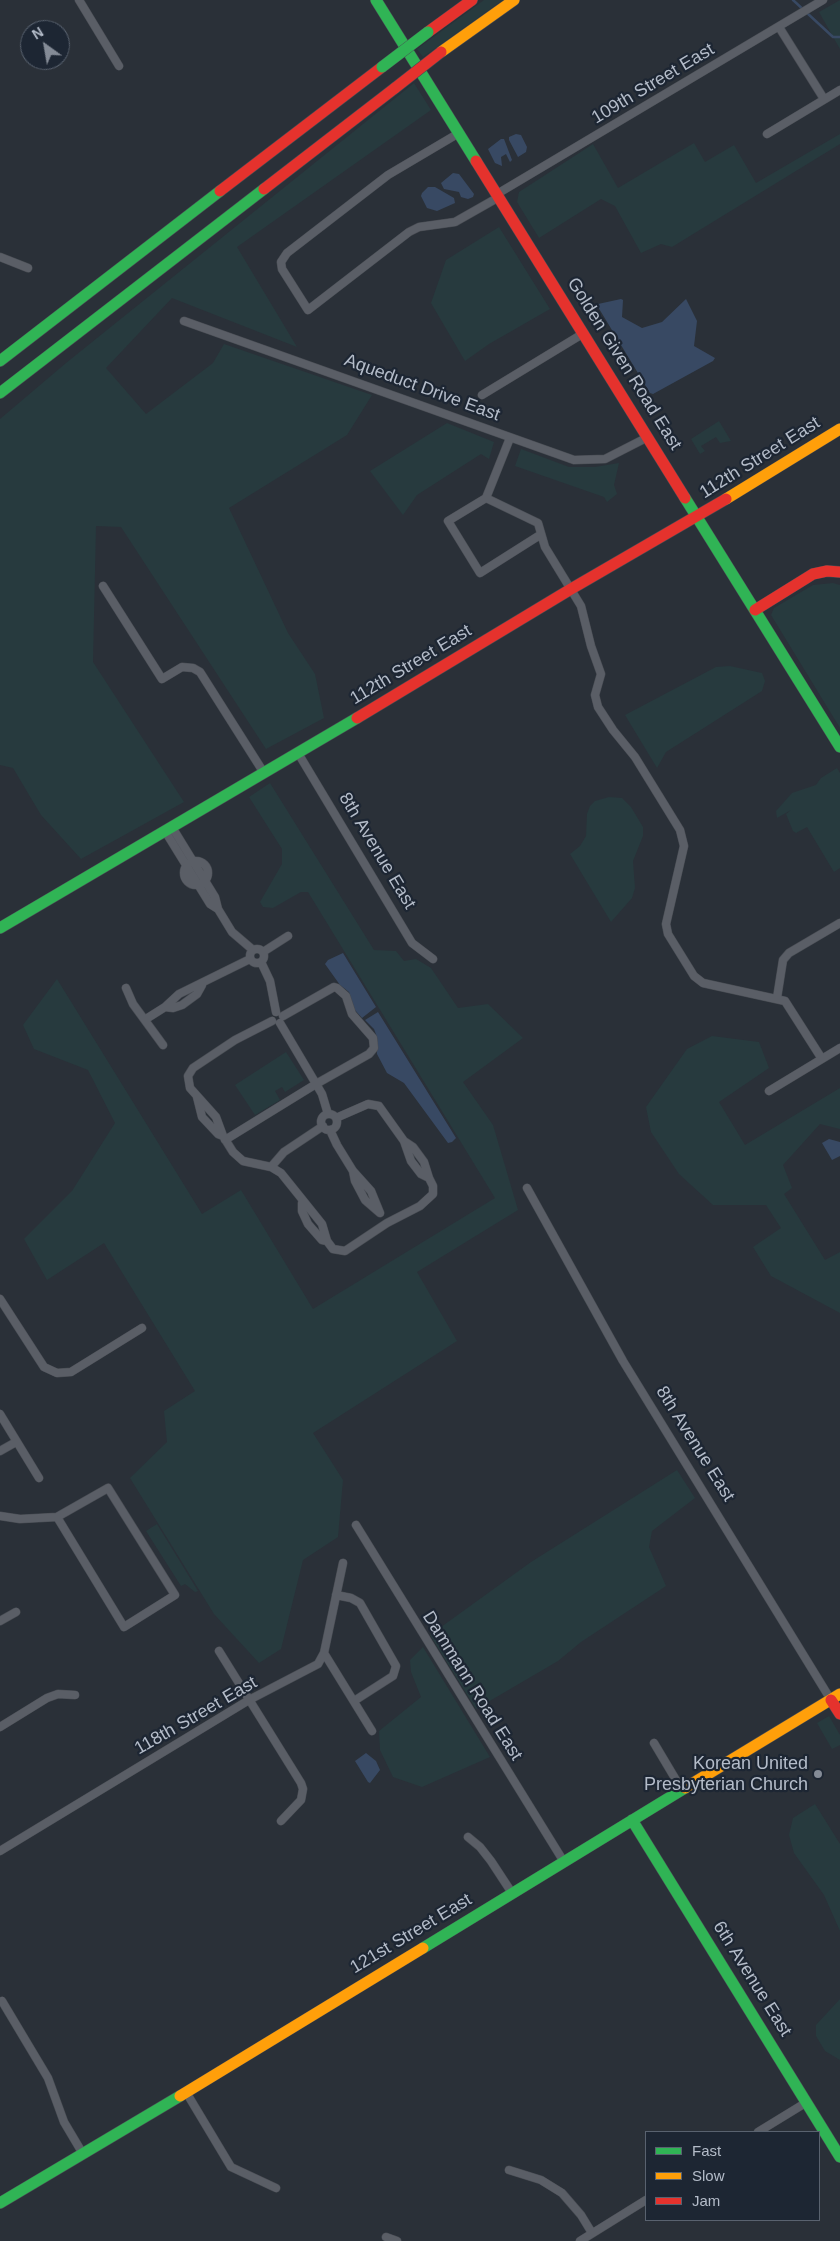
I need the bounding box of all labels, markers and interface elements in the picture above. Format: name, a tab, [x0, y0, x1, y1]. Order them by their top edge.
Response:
north arrow	[20, 20, 70, 70]
text: N	[29, 24, 46, 43]
street label: 109th Street East	[588, 39, 718, 129]
street label: Golden Given Road East	[562, 274, 686, 454]
street label: Aqueduct Drive East	[341, 350, 503, 426]
street label: 112th Street East	[696, 412, 824, 504]
street label: 112th Street East	[346, 620, 476, 710]
street label: 8th Avenue East	[334, 789, 420, 913]
street label: 8th Avenue East	[651, 1382, 739, 1506]
street label: Dammann Road East	[417, 1607, 527, 1765]
street label: 118th Street East	[131, 1672, 261, 1760]
place label: Korean United Presbyterian Church	[644, 1753, 808, 1796]
marker: Korean United Presbyterian Church	[812, 1768, 824, 1780]
street label: 121st Street East	[346, 1889, 476, 1979]
street label: 6th Avenue East	[708, 1917, 796, 2041]
legend	[645, 2131, 820, 2221]
text: Fast	[692, 2142, 721, 2159]
text: Slow	[692, 2167, 725, 2184]
text: Jam	[692, 2192, 720, 2209]

